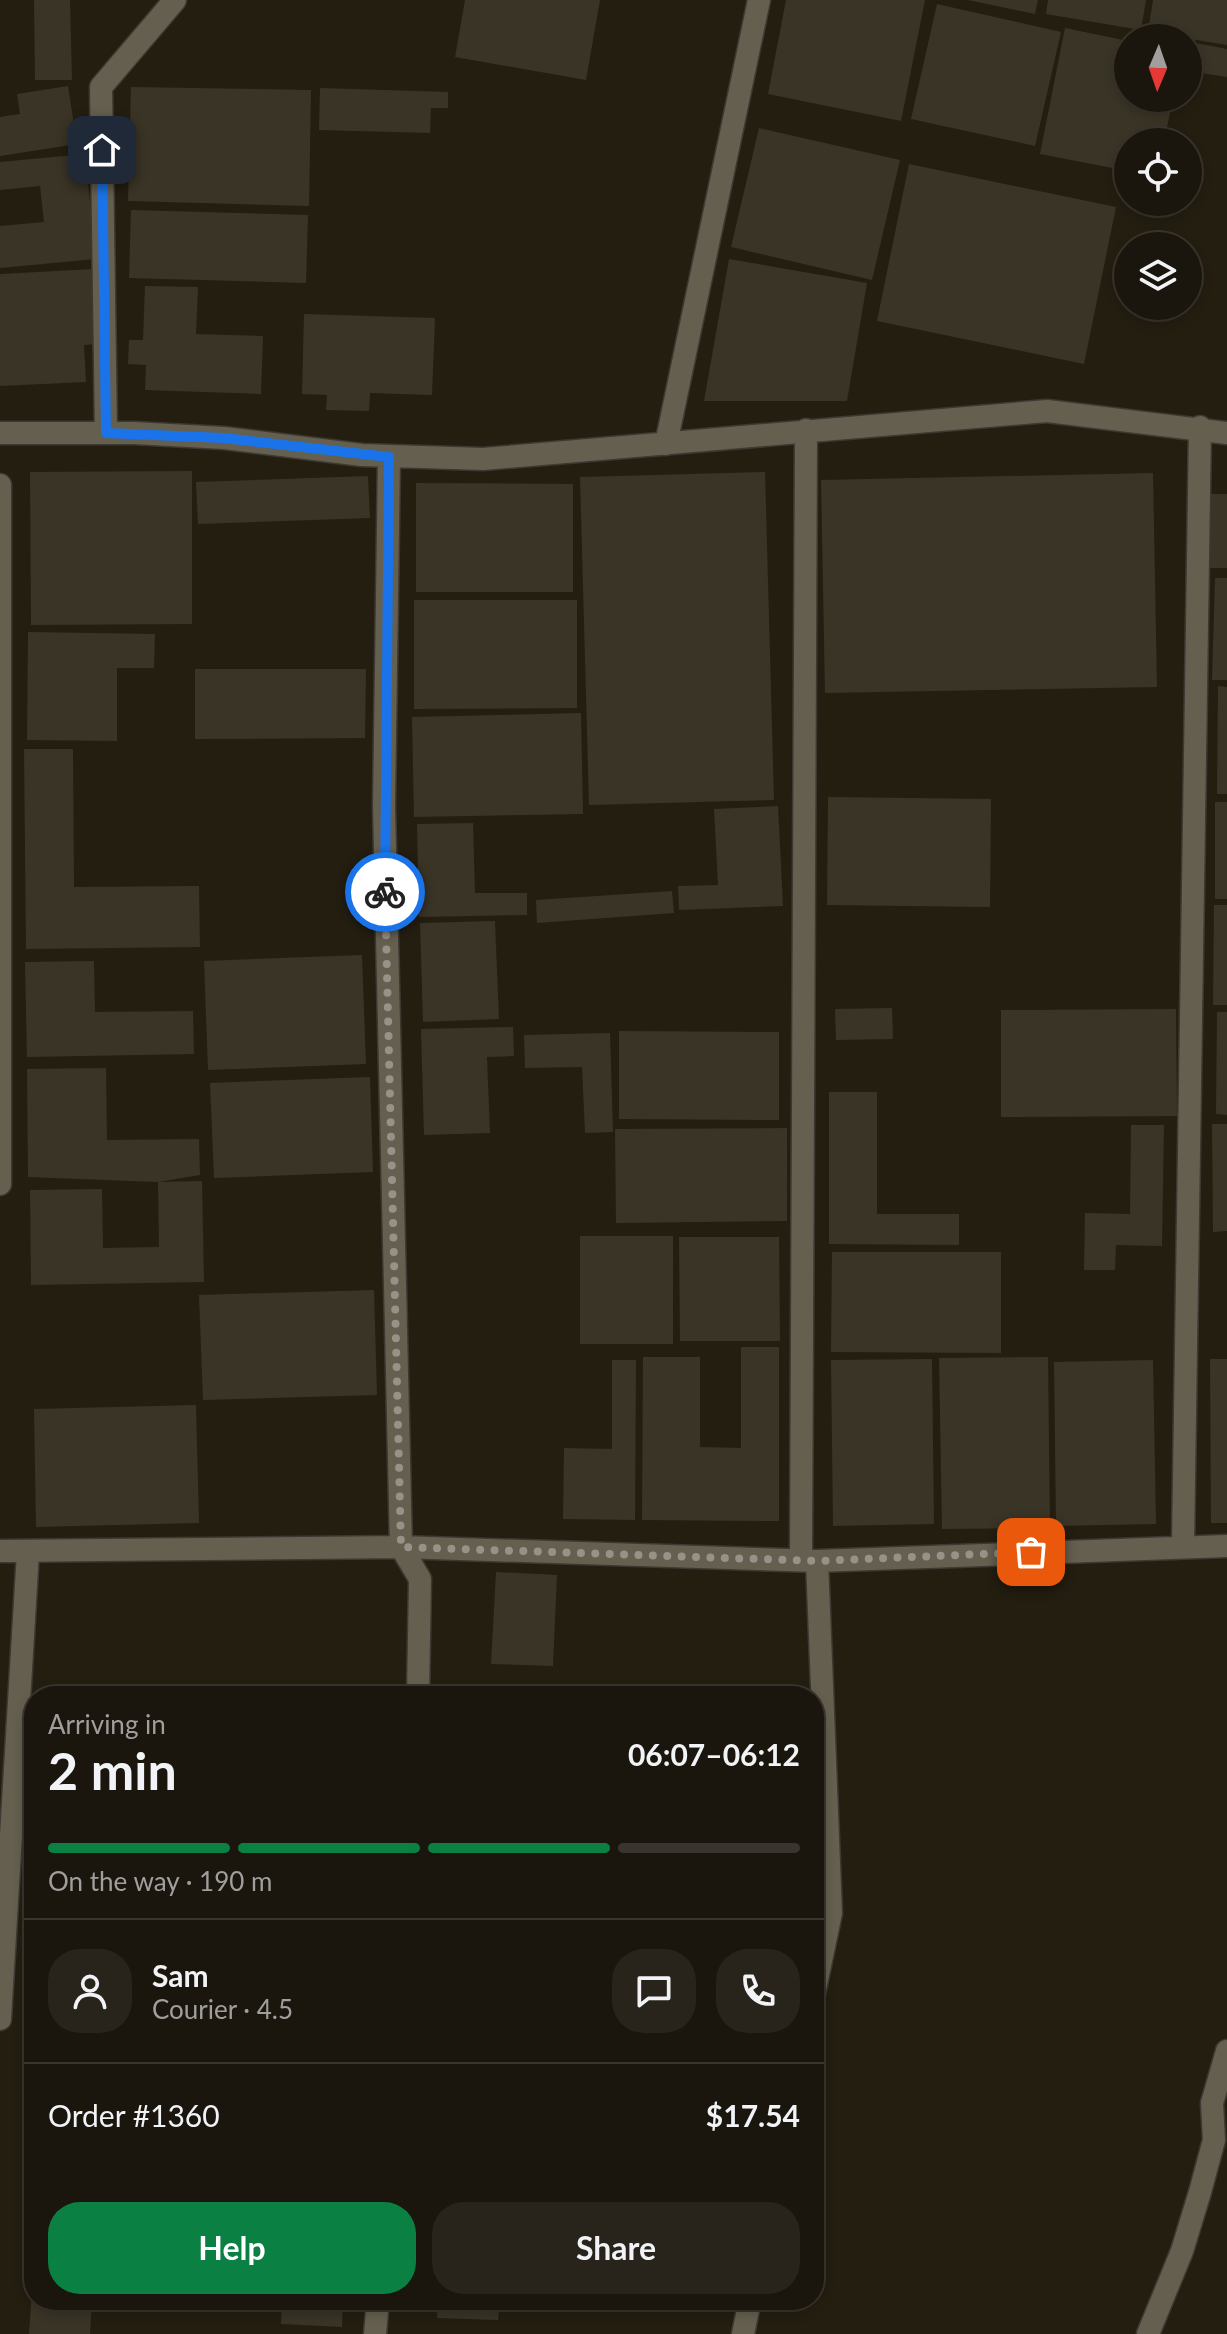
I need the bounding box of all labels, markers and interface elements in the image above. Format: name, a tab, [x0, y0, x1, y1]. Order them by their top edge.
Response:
north arrow	[1114, 24, 1202, 112]
map controls	[1114, 24, 1202, 320]
pin	[68, 116, 136, 184]
icon: home	[80, 128, 124, 172]
button: locate	[1114, 128, 1202, 216]
button: layers	[1114, 232, 1202, 320]
courier	[345, 852, 425, 932]
icon: bike	[363, 870, 407, 914]
pin	[997, 1518, 1065, 1586]
icon: bag	[1009, 1530, 1053, 1574]
text: Arriving in	[48, 1708, 166, 1740]
text: 06:07–06:12	[628, 1736, 800, 1772]
text: 2 min	[48, 1739, 177, 1801]
text: On the way · 190 m	[48, 1865, 272, 1897]
button: person	[48, 1949, 132, 2033]
button: chat	[612, 1949, 696, 2033]
button: phone	[716, 1949, 800, 2033]
text: Sam	[152, 1957, 209, 1993]
text: Courier · 4.5	[152, 1993, 293, 2025]
text: Order #1360	[48, 2097, 220, 2133]
text: $17.54	[706, 2097, 800, 2133]
button: Help	[48, 2202, 416, 2294]
button: Share	[432, 2202, 800, 2294]

